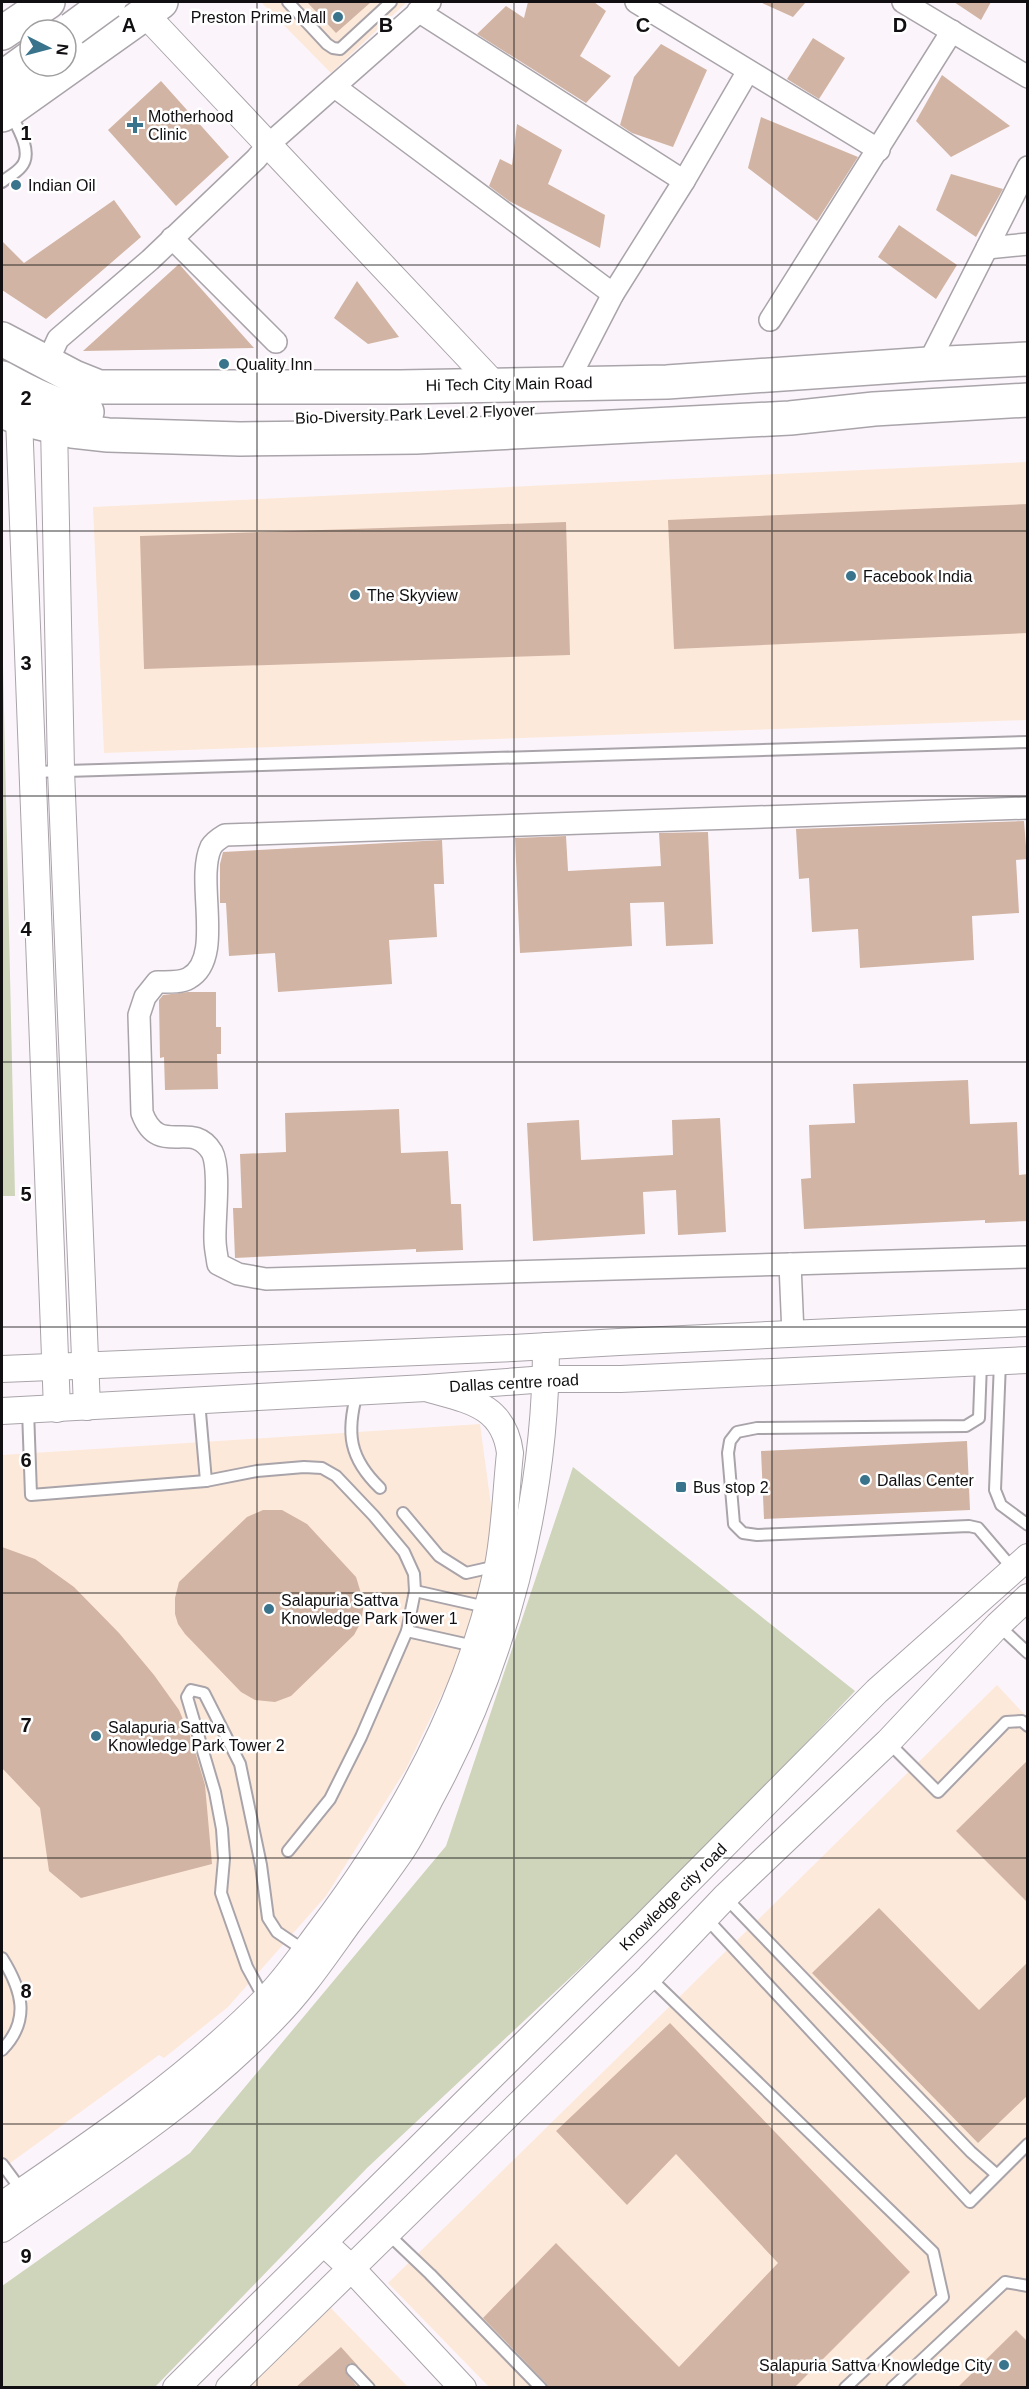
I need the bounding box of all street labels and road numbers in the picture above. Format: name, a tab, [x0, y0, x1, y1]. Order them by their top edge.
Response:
street label: Hi Tech City Main Road	[425, 374, 593, 394]
street label: Bio-Diversity Park Level 2 Flyover	[295, 401, 536, 427]
street label: Dallas centre road	[449, 1371, 579, 1395]
street label: Knowledge city road	[616, 1840, 730, 1954]

